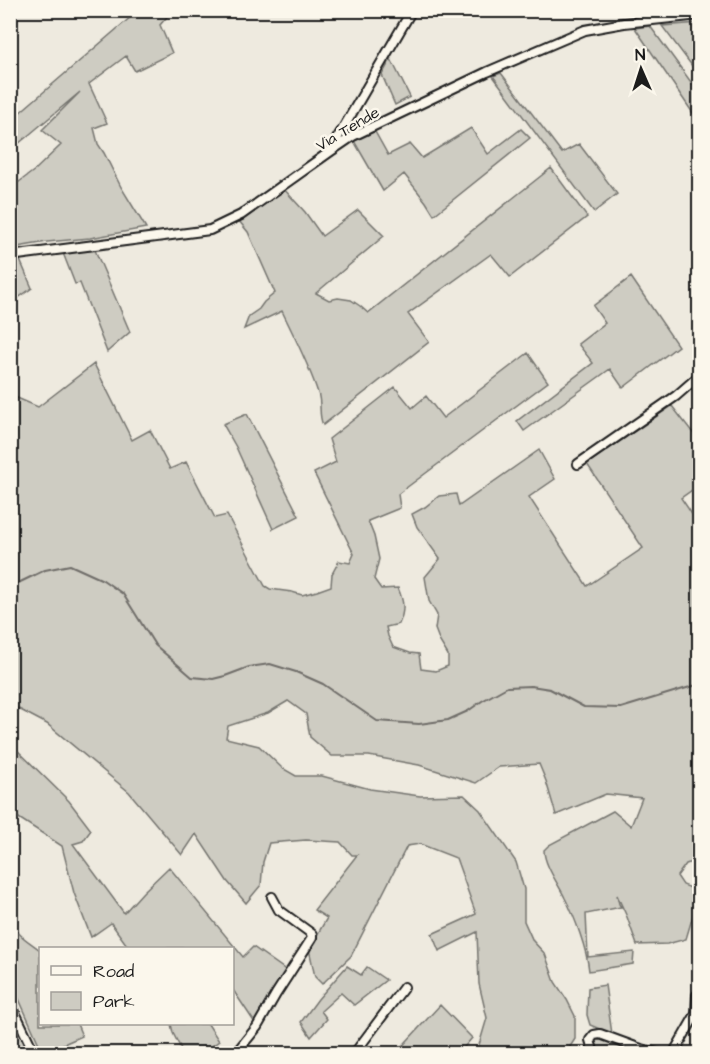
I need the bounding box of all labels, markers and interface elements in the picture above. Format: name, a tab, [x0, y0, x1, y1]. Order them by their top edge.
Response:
north arrow	[611, 39, 671, 99]
text: N	[635, 44, 646, 66]
street label: Via Tende	[312, 101, 384, 156]
legend	[39, 947, 234, 1025]
text: Road	[93, 959, 134, 984]
text: Park	[93, 989, 135, 1014]

